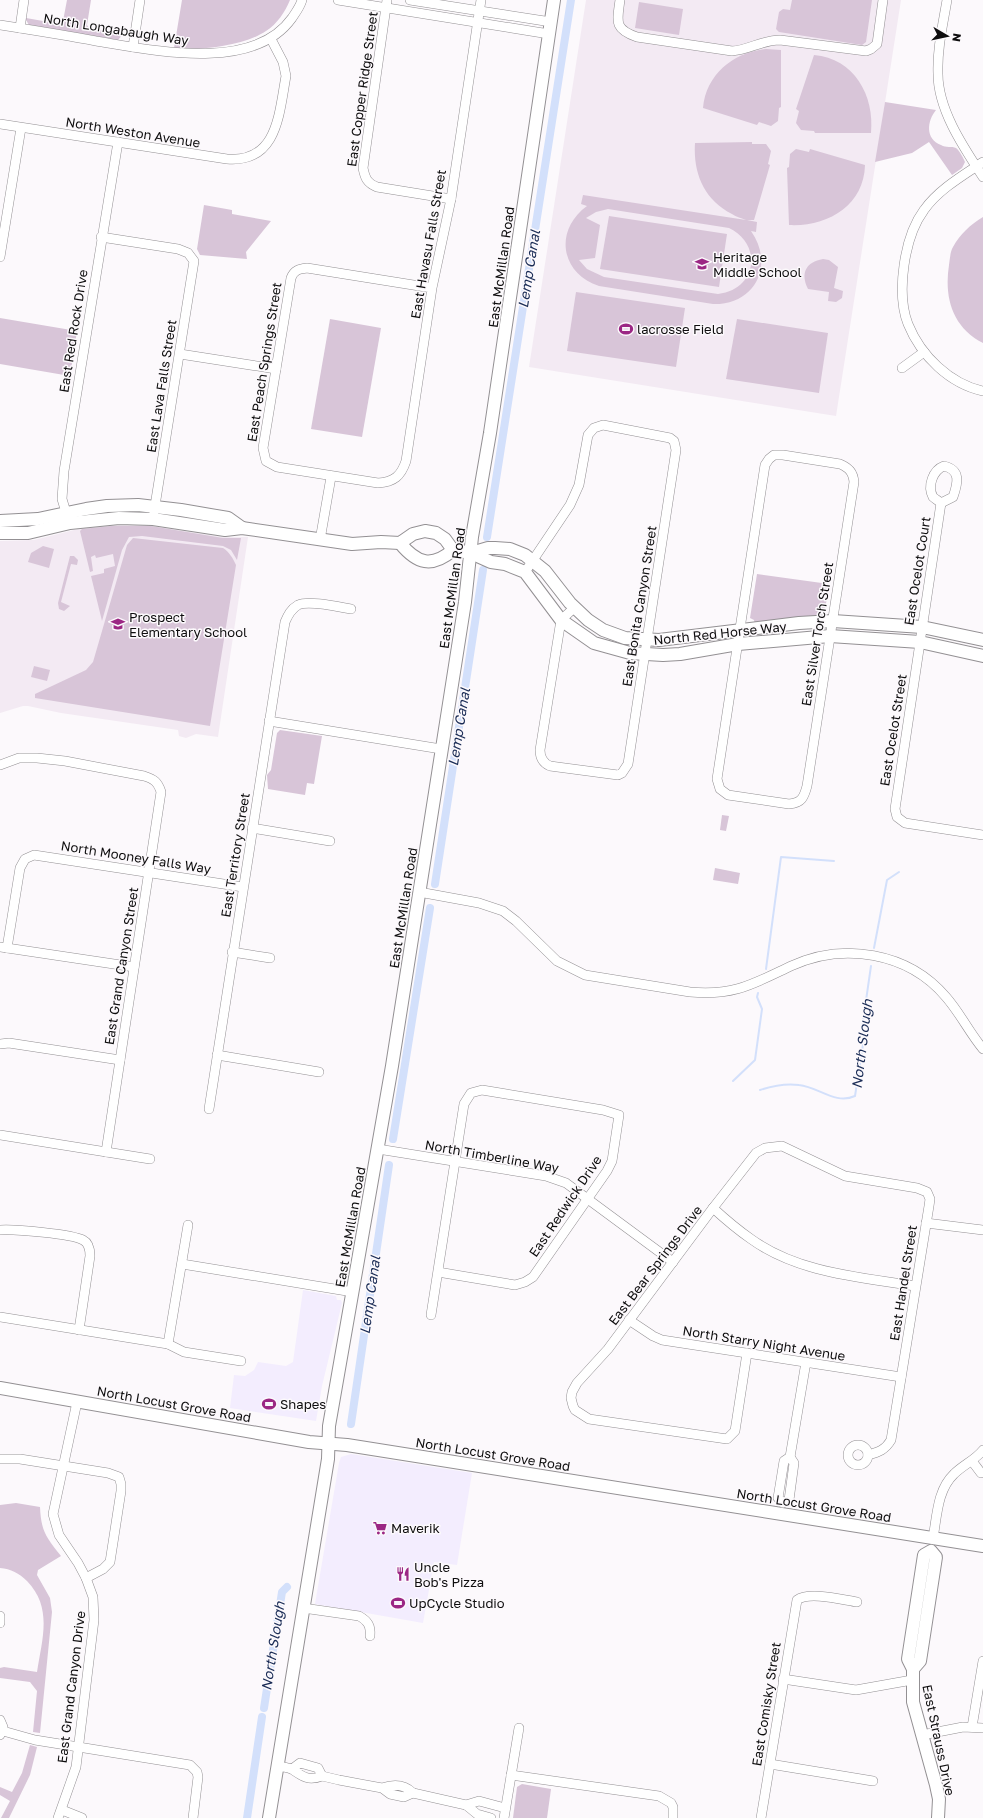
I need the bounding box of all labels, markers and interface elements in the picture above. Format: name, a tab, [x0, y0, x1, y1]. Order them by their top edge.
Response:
street label: North Longabaugh Way	[42, 10, 190, 48]
street label: East Copper Ridge Street	[343, 10, 381, 168]
north arrow	[927, 16, 967, 56]
text: N	[950, 32, 964, 43]
street label: North Weston Avenue	[65, 113, 201, 151]
street label: East Havasu Falls Street	[407, 168, 449, 320]
street label: East McMillan Road	[485, 205, 517, 329]
water label: Lemp Canal	[514, 228, 543, 309]
place label: Heritage Middle School	[713, 249, 802, 280]
school or university icon: Heritage Middle School	[694, 256, 710, 272]
street label: East Red Rock Drive	[55, 268, 91, 394]
street label: East Peach Springs Street	[243, 281, 285, 443]
street label: East Lava Falls Street	[143, 318, 179, 454]
sports icon: lacrosse Field	[618, 321, 634, 337]
place label: lacrosse Field	[637, 321, 724, 337]
street label: East Ocelot Court	[900, 515, 934, 627]
street label: East Bonita Canyon Street	[618, 524, 660, 688]
street label: East McMillan Road	[436, 526, 468, 650]
street label: East Silver Torch Street	[798, 561, 836, 707]
place label: Prospect Elementary School	[129, 609, 247, 640]
school or university icon: Prospect Elementary School	[110, 616, 126, 632]
street label: North Red Horse Way	[653, 618, 788, 648]
street label: East Ocelot Street	[876, 673, 910, 787]
water label: Lemp Canal	[444, 686, 473, 767]
street label: East Territory Street	[217, 792, 253, 918]
street label: North Mooney Falls Way	[60, 837, 213, 877]
street label: East McMillan Road	[386, 846, 420, 970]
street label: East Grand Canyon Street	[101, 886, 141, 1046]
water label: North Slough	[848, 997, 876, 1090]
street label: North Timberline Way	[424, 1136, 561, 1176]
street label: East Redwick Drive	[525, 1152, 605, 1260]
street label: East McMillan Road	[332, 1165, 368, 1289]
street label: East Bear Springs Drive	[605, 1202, 705, 1328]
street label: East Handel Street	[886, 1224, 920, 1342]
water label: Lemp Canal	[356, 1254, 383, 1335]
street label: North Starry Night Avenue	[681, 1322, 847, 1364]
street label: North Locust Grove Road	[96, 1383, 252, 1425]
sports icon: Shapes	[261, 1396, 277, 1412]
place label: Shapes	[280, 1396, 326, 1412]
street label: North Locust Grove Road	[415, 1434, 571, 1474]
street label: North Locust Grove Road	[736, 1485, 892, 1525]
supermarket icon: Maverik	[372, 1520, 388, 1536]
place label: Maverik	[391, 1520, 440, 1536]
place label: Uncle Bob's Pizza	[414, 1559, 484, 1590]
restaurant icon: Uncle Bob's Pizza	[395, 1566, 411, 1582]
sports icon: UpCycle Studio	[390, 1595, 406, 1611]
place label: UpCycle Studio	[409, 1595, 505, 1611]
water label: North Slough	[257, 1599, 288, 1692]
street label: East Grand Canyon Drive	[54, 1610, 88, 1764]
street label: East Comisky Street	[748, 1641, 784, 1767]
street label: East Strauss Drive	[919, 1683, 959, 1797]

